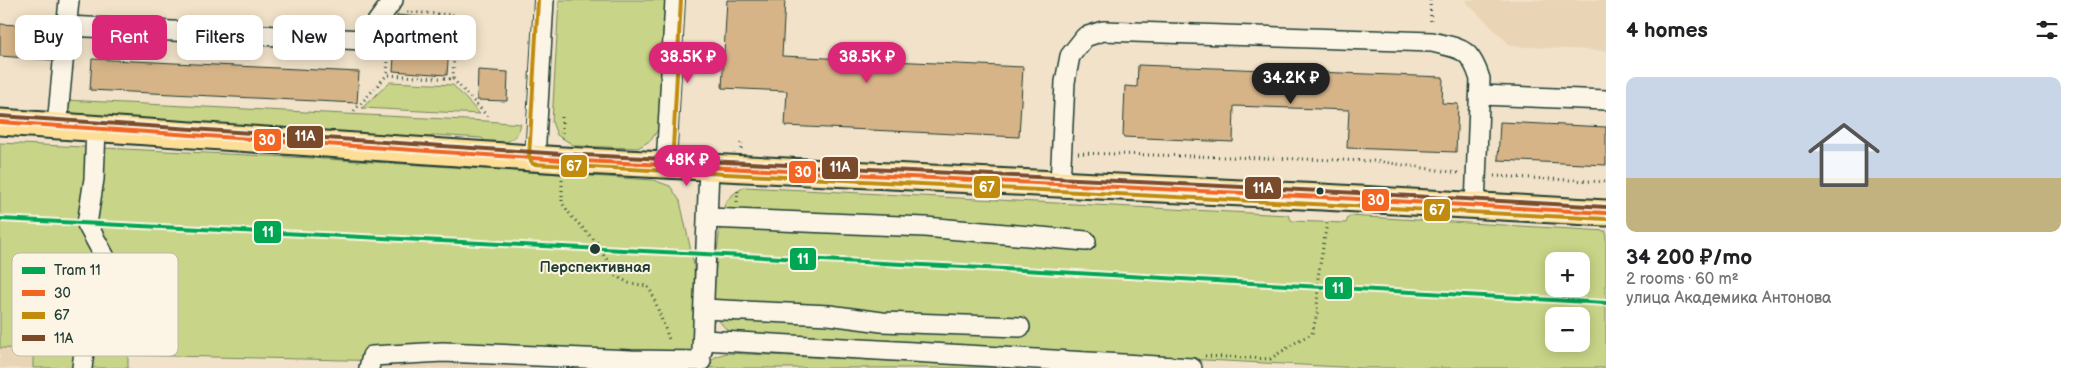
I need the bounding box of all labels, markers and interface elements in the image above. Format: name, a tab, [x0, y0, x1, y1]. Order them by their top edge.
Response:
chip: Buy	[15, 15, 82, 60]
chip: Rent	[92, 15, 167, 60]
chip: Filters	[177, 15, 263, 60]
chip: New	[273, 15, 345, 60]
chip: Apartment	[355, 15, 476, 60]
icon: filters	[2033, 16, 2061, 44]
text: 4 homes	[1626, 18, 1708, 43]
pin: 38.5K ₽	[642, 42, 734, 84]
pin: 38.5K ₽	[821, 42, 913, 84]
text: 38.5K ₽	[660, 48, 716, 67]
text: 38.5K ₽	[839, 48, 895, 67]
pin: 34.2K ₽	[1245, 62, 1337, 105]
text: 34.2K ₽	[1263, 69, 1319, 88]
icon: home	[1799, 110, 1889, 200]
line badge: 11А	[286, 125, 324, 149]
line badge: 30	[253, 128, 282, 152]
text: 11А	[295, 128, 316, 145]
text: 30	[259, 132, 276, 149]
pin: 48K ₽	[652, 144, 722, 187]
text: 48K ₽	[665, 151, 709, 170]
line badge: 67	[560, 154, 588, 178]
line badge: 11А	[821, 156, 859, 180]
text: 67	[566, 158, 582, 175]
text: 11А	[830, 159, 851, 176]
line badge: 30	[788, 160, 817, 184]
text: 30	[795, 164, 812, 181]
line badge: 67	[973, 175, 1001, 199]
line badge: 11А	[1244, 176, 1282, 200]
text: 67	[979, 179, 995, 196]
text: 11А	[1253, 180, 1274, 197]
unlabelled marker	[1315, 186, 1325, 196]
line badge: 30	[1361, 188, 1390, 212]
text: 30	[1368, 192, 1385, 209]
line badge: 67	[1423, 198, 1451, 222]
text: 67	[1429, 202, 1445, 219]
line badge: 11	[253, 220, 282, 244]
text: 11	[262, 224, 274, 241]
marker: Перспективная	[588, 242, 602, 256]
text: 34 200 ₽/mo	[1626, 245, 1752, 270]
line badge: 11	[789, 247, 817, 271]
text: 11	[797, 251, 809, 268]
map controls	[1545, 252, 1590, 352]
button: +	[1545, 252, 1590, 297]
legend	[12, 253, 178, 356]
place label: Перспективная	[539, 258, 651, 277]
text: Tram 11	[54, 262, 101, 279]
text: 2 rooms · 60 m²	[1626, 270, 1739, 289]
line badge: 11	[1324, 276, 1353, 300]
text: 11	[1332, 280, 1344, 297]
text: 30	[54, 285, 71, 302]
text: улица Академика Антонова	[1626, 289, 1832, 308]
text: 67	[54, 307, 70, 324]
button: −	[1545, 307, 1590, 352]
text: 11А	[54, 330, 74, 347]

